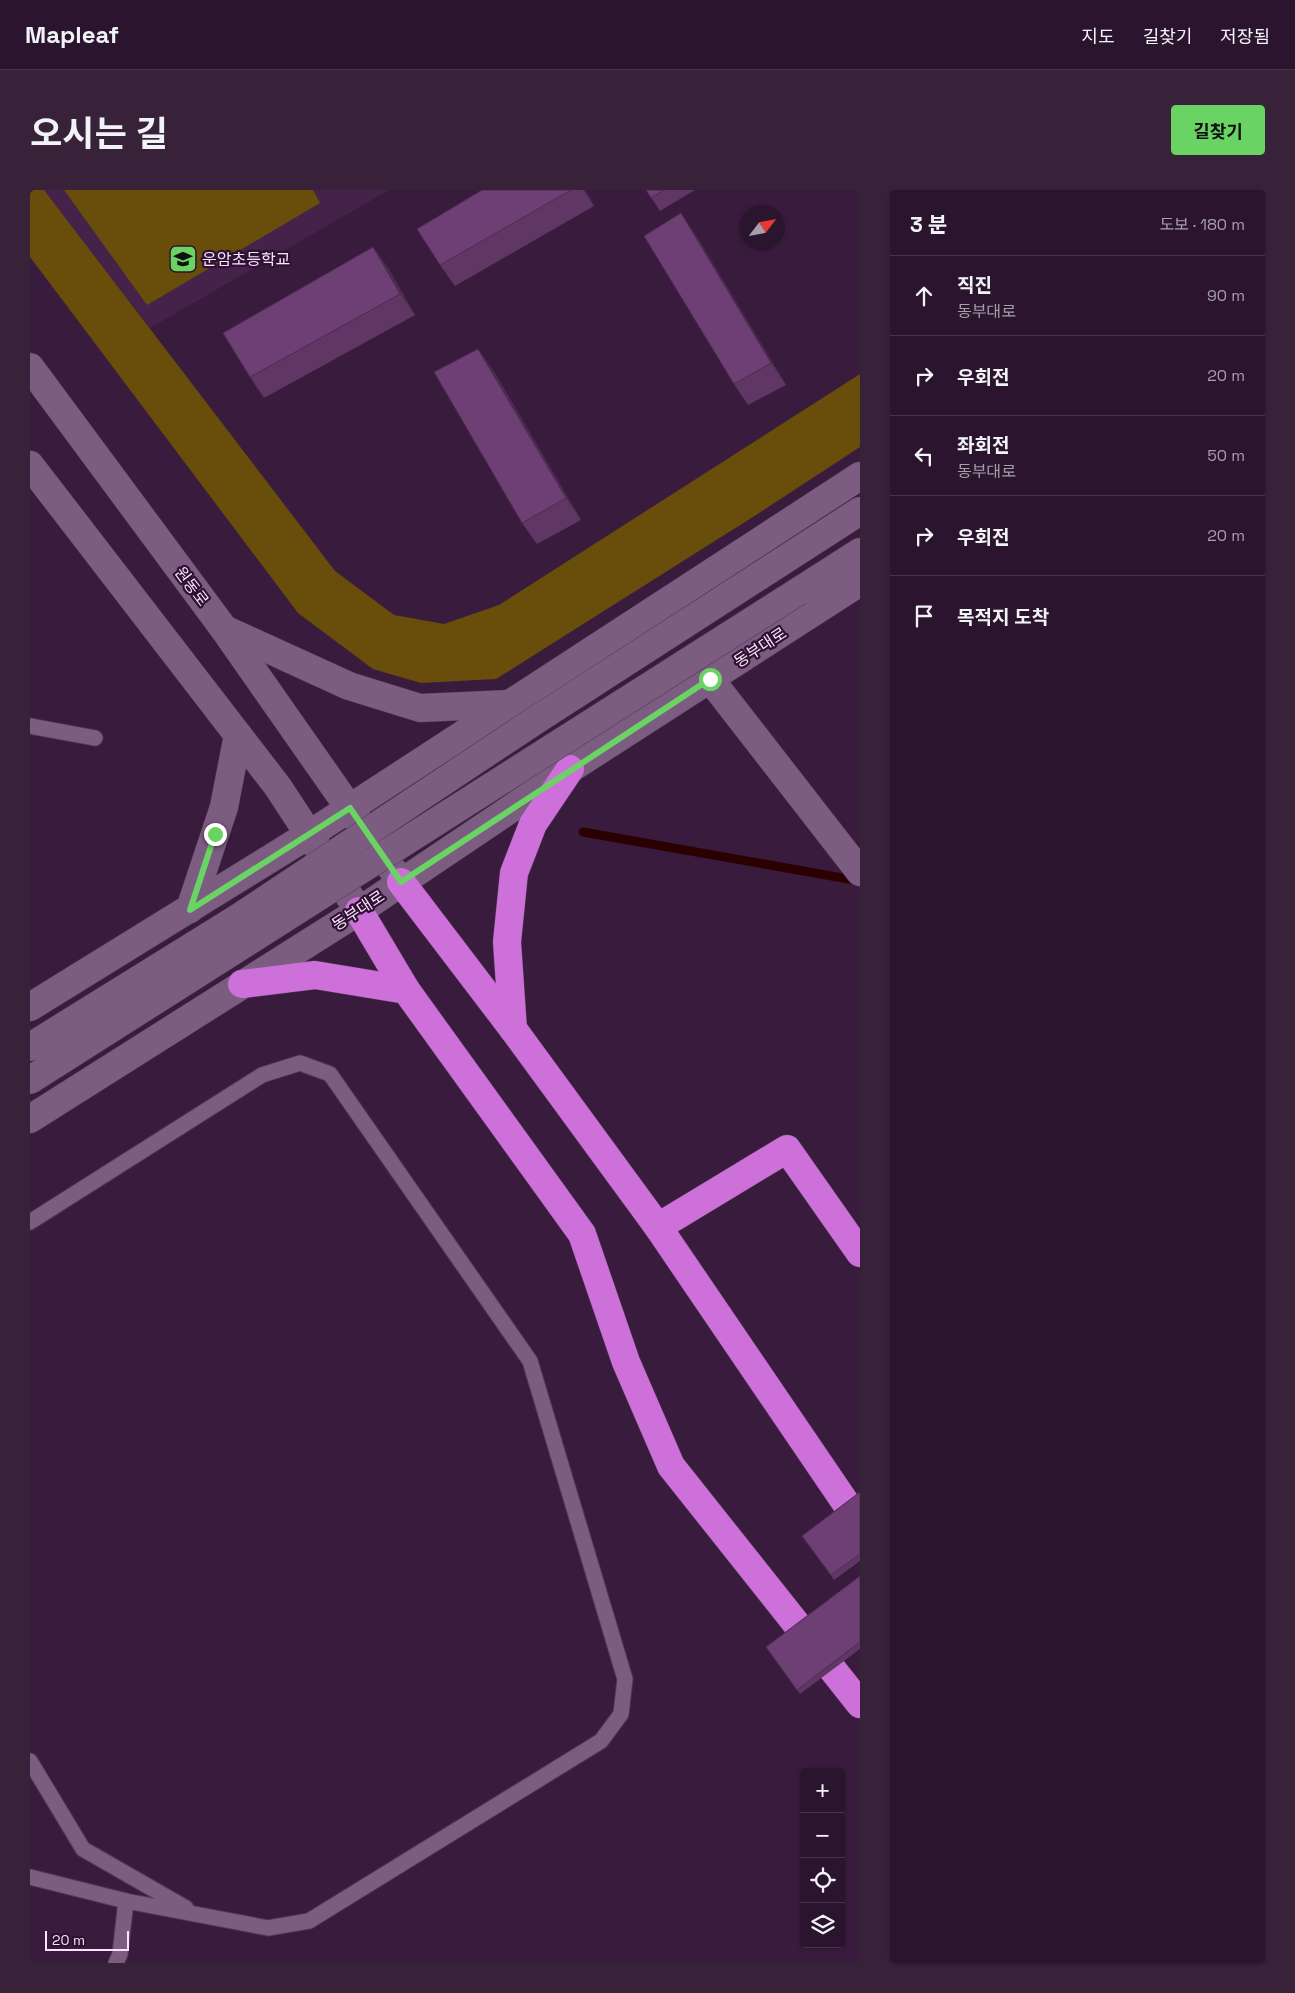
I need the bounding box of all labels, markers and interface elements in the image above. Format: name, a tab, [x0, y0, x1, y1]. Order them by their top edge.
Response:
text: Mapleaf	[25, 19, 119, 50]
text: 지도	[1082, 25, 1115, 48]
text: 길찾기	[1143, 25, 1192, 48]
text: 저장됨	[1220, 25, 1270, 48]
button: 길찾기	[1171, 105, 1265, 155]
text: 오시는 길	[30, 112, 168, 156]
north arrow	[740, 205, 785, 250]
text: 3 분	[910, 211, 947, 238]
text: 도보 · 180 m	[1160, 214, 1245, 235]
school or university icon: 운암초등학교	[168, 244, 198, 274]
place label: 운암초등학교	[202, 249, 290, 270]
text: 직진	[957, 273, 992, 298]
icon: ahead	[910, 282, 938, 310]
text: 90 m	[1207, 285, 1245, 306]
text: 동부대로	[957, 301, 1016, 322]
icon: right	[910, 362, 938, 390]
text: 우회전	[957, 365, 1009, 390]
text: 20 m	[1207, 365, 1245, 386]
text: 좌회전	[957, 433, 1009, 458]
icon: left	[910, 442, 938, 470]
text: 50 m	[1207, 445, 1245, 466]
text: 동부대로	[957, 461, 1016, 482]
icon: right	[910, 522, 938, 550]
text: 우회전	[957, 525, 1009, 550]
text: 20 m	[1207, 525, 1245, 546]
street label: 원동로	[170, 562, 213, 610]
icon: arrive	[910, 602, 938, 630]
text: 목적지 도착	[957, 605, 1049, 630]
street label: 동부대로	[730, 622, 791, 672]
route start	[699, 668, 722, 691]
route end	[204, 823, 227, 846]
street label: 동부대로	[328, 885, 389, 935]
map controls	[800, 1768, 845, 1948]
button: +	[800, 1768, 845, 1813]
button: −	[800, 1813, 845, 1858]
button: locate	[800, 1858, 845, 1903]
button: layers	[800, 1903, 845, 1948]
scale bar	[45, 1928, 129, 1951]
text: 20 m	[52, 1931, 85, 1949]

